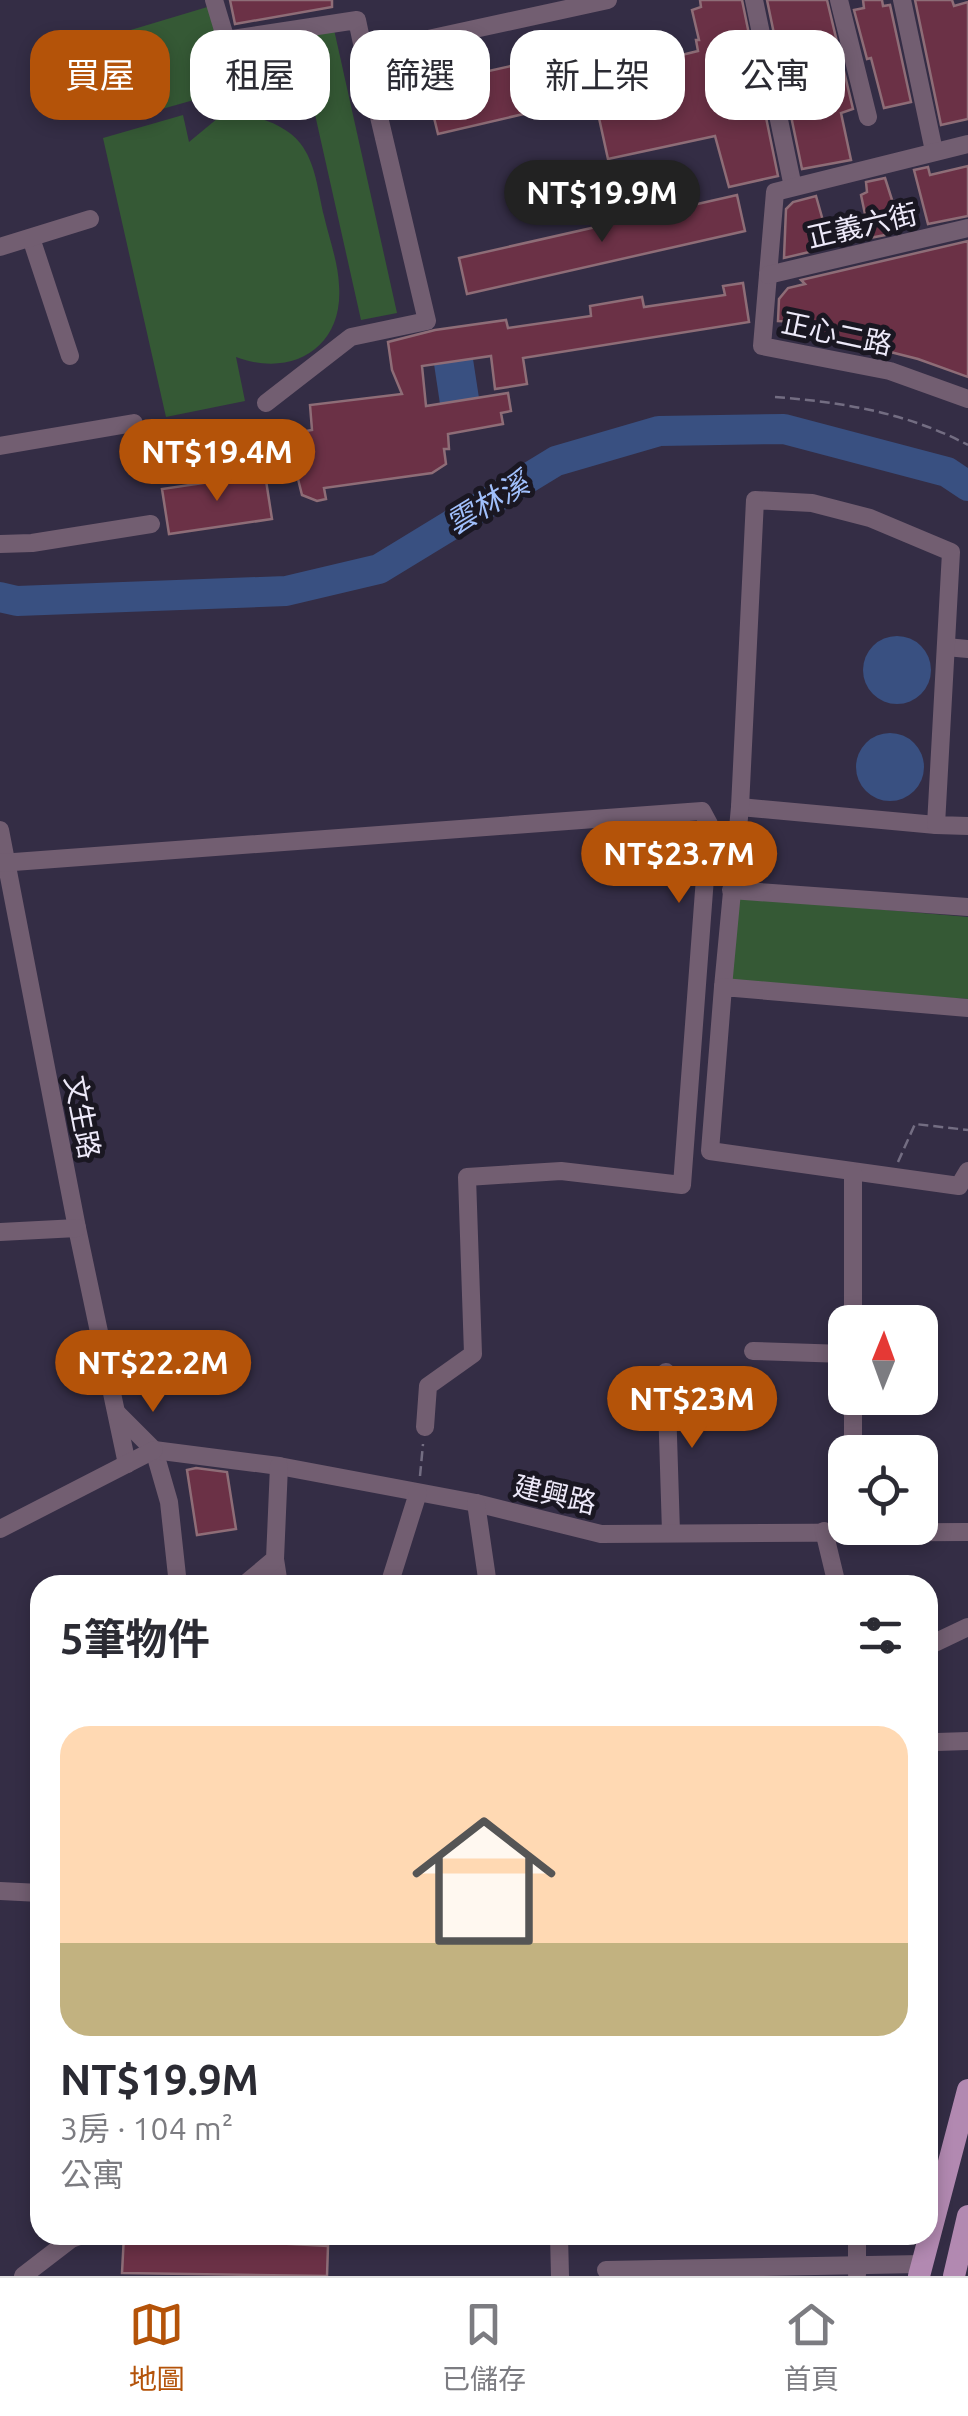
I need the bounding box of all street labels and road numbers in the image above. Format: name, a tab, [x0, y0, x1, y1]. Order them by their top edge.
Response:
street label: 正義六街	[804, 197, 920, 253]
street label: 正心二路	[779, 306, 895, 360]
street label: 文生路	[60, 1073, 106, 1161]
street label: 建興路	[511, 1469, 599, 1519]

